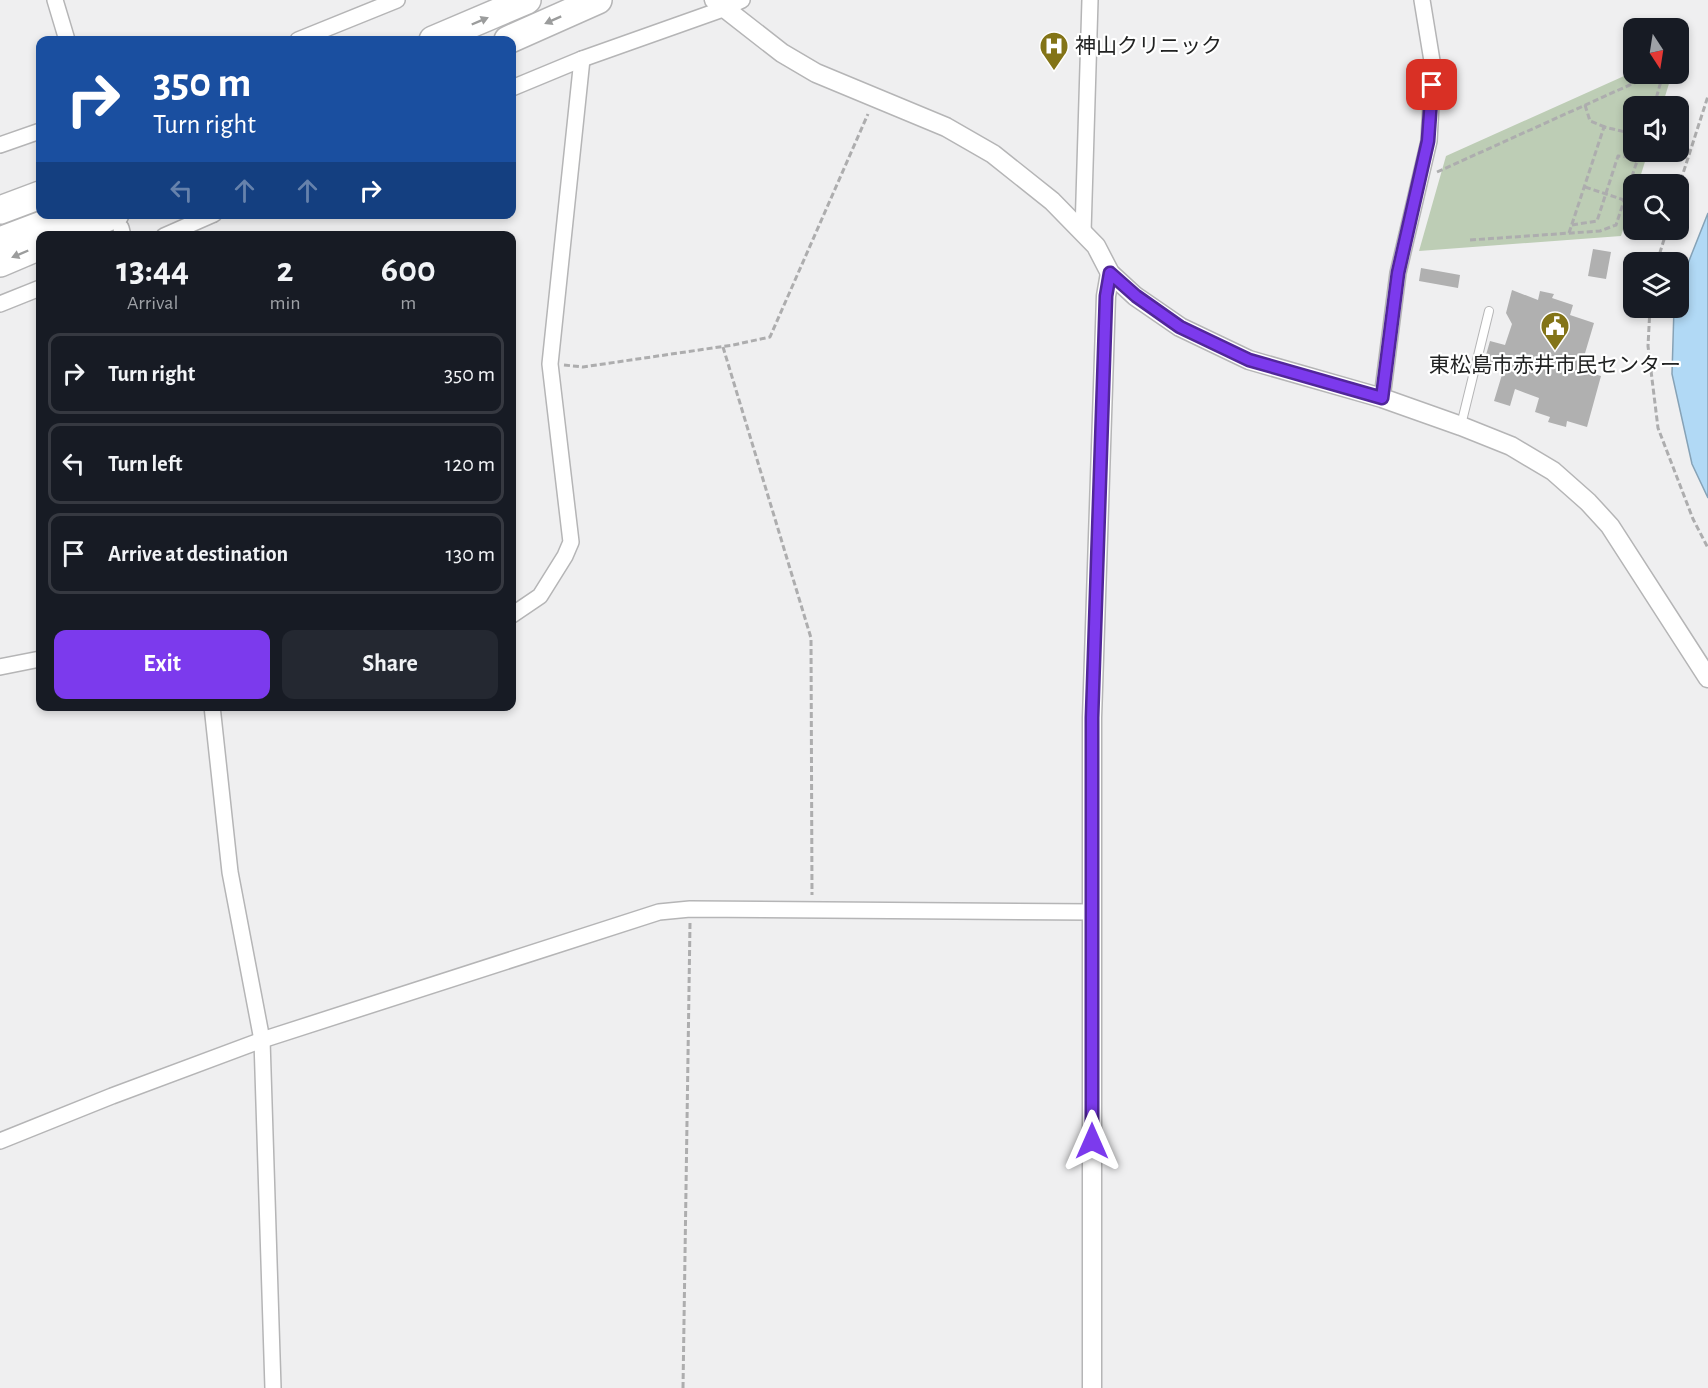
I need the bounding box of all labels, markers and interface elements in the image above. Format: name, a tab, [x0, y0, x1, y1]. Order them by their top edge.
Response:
one-way arrow	[471, 16, 489, 25]
one-way arrow	[545, 16, 562, 25]
north arrow	[1623, 18, 1689, 84]
map controls	[1623, 18, 1689, 318]
hospital icon: 神山クリニック	[1038, 30, 1070, 72]
place label: 神山クリニック	[1075, 35, 1222, 57]
pin	[1406, 59, 1457, 110]
icon: right	[54, 60, 132, 138]
text: 350 m	[153, 62, 251, 104]
icon: arrive	[1415, 68, 1448, 101]
button: sound	[1623, 96, 1689, 162]
text: Turn right	[153, 111, 256, 138]
icon: left	[165, 174, 198, 207]
icon: ahead	[228, 174, 261, 207]
icon: ahead	[291, 174, 324, 207]
icon: right	[354, 174, 387, 207]
button: search	[1623, 174, 1689, 240]
one-way arrow	[12, 250, 29, 259]
text: 13:44	[116, 252, 189, 288]
text: 2	[277, 252, 293, 288]
text: 600	[381, 252, 436, 288]
button: layers	[1623, 252, 1689, 318]
text: Arrival	[127, 293, 178, 313]
text: min	[269, 293, 301, 313]
text: m	[400, 293, 416, 313]
public building icon: 東松島市赤井市民センター	[1539, 310, 1571, 352]
place label: 東松島市赤井市民センター	[1429, 354, 1681, 376]
icon: right	[57, 357, 90, 390]
text: Turn right	[108, 363, 195, 385]
text: 350 m	[444, 363, 495, 385]
icon: left	[57, 447, 90, 480]
text: Turn left	[108, 453, 182, 475]
text: 120 m	[445, 453, 495, 475]
icon: arrive	[57, 537, 90, 570]
text: Arrive at destination	[108, 543, 288, 565]
text: 130 m	[446, 543, 495, 565]
button: Exit	[54, 630, 270, 699]
button: Share	[282, 630, 498, 699]
position arrow	[1060, 1109, 1124, 1173]

